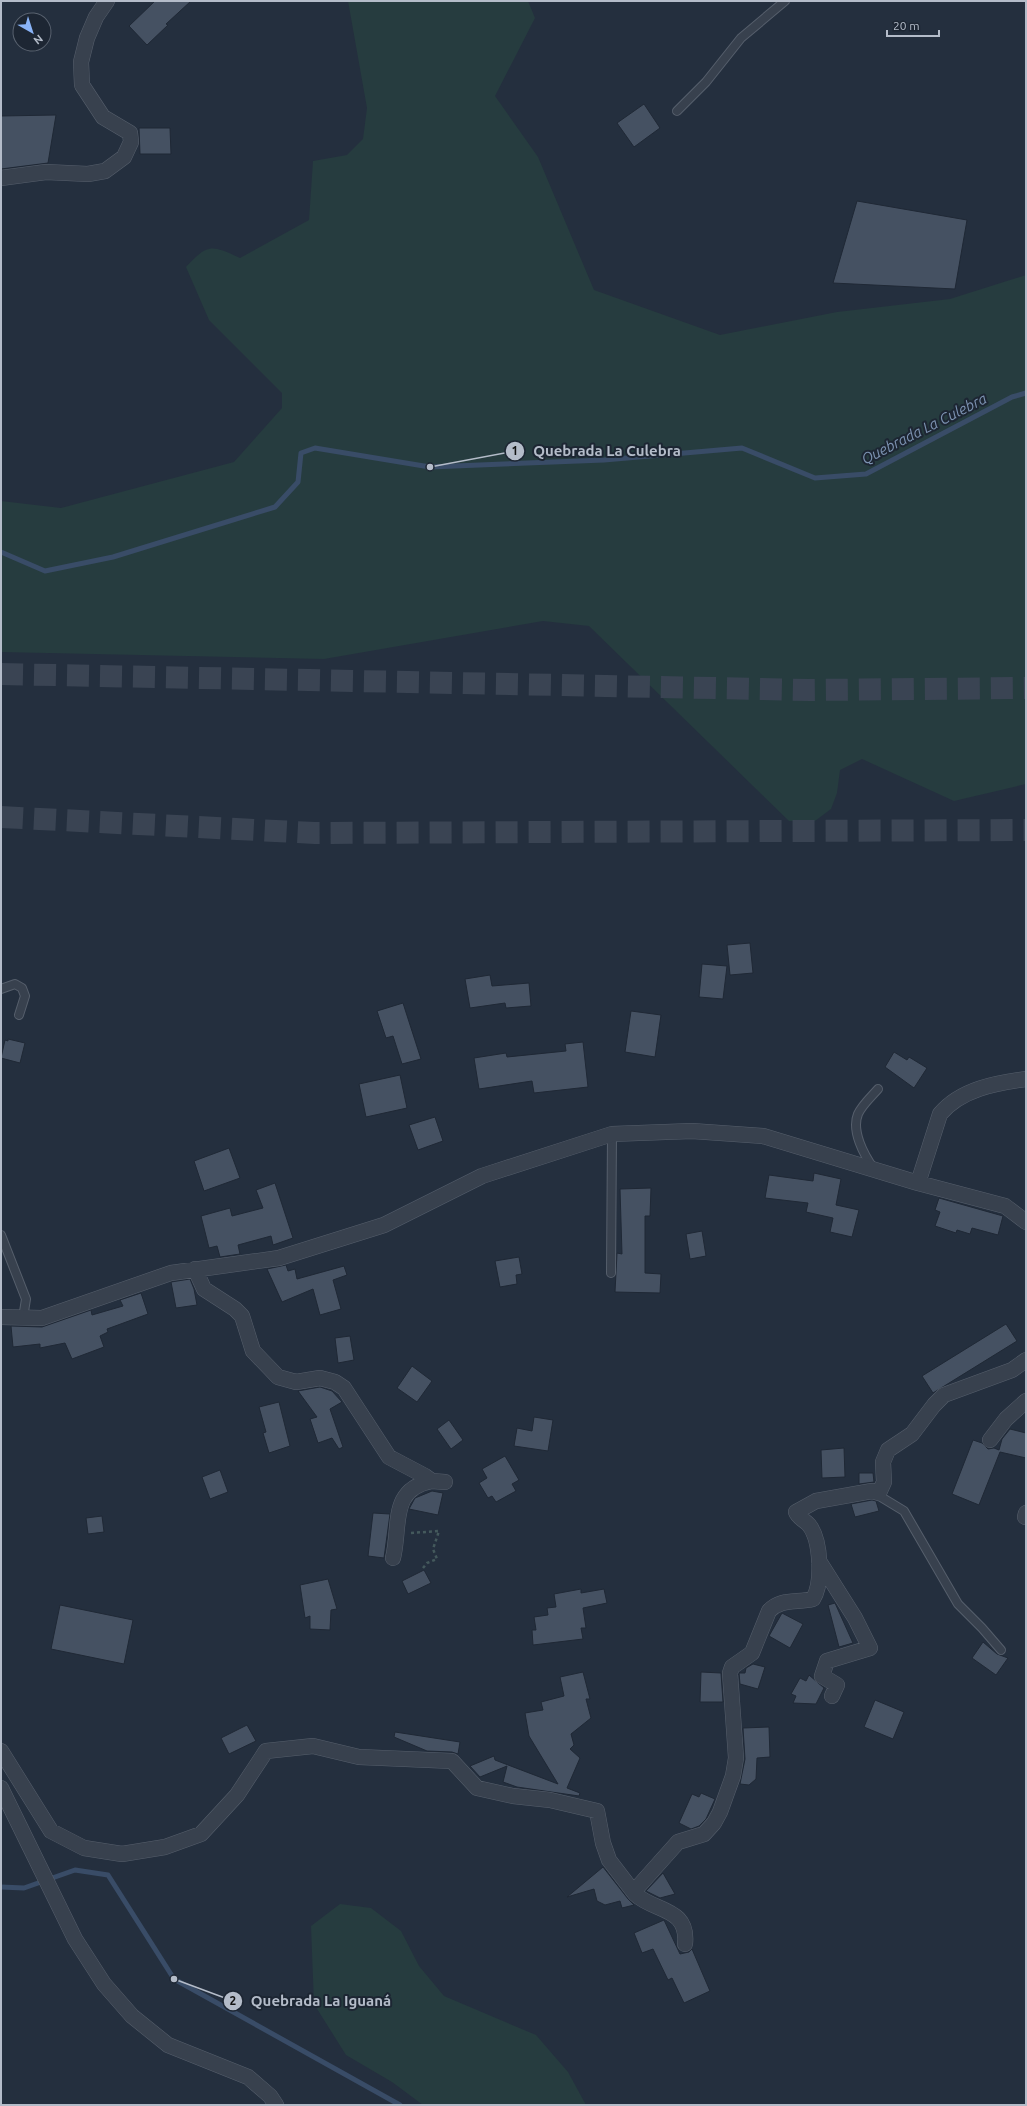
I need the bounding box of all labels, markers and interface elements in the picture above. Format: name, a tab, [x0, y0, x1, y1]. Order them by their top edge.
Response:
north arrow	[12, 12, 52, 52]
scale bar	[887, 12, 939, 38]
text: 20 m	[893, 19, 920, 32]
text: N	[31, 33, 45, 47]
water label: Quebrada La Culebra	[858, 390, 990, 468]
callout: Quebrada La Culebra	[505, 437, 689, 464]
text: Quebrada La Culebra	[533, 442, 681, 459]
text: 1	[512, 444, 518, 457]
callout: Quebrada La Iguaná	[223, 1988, 399, 2015]
text: Quebrada La Iguaná	[251, 1992, 391, 2009]
text: 2	[230, 1994, 237, 2007]

